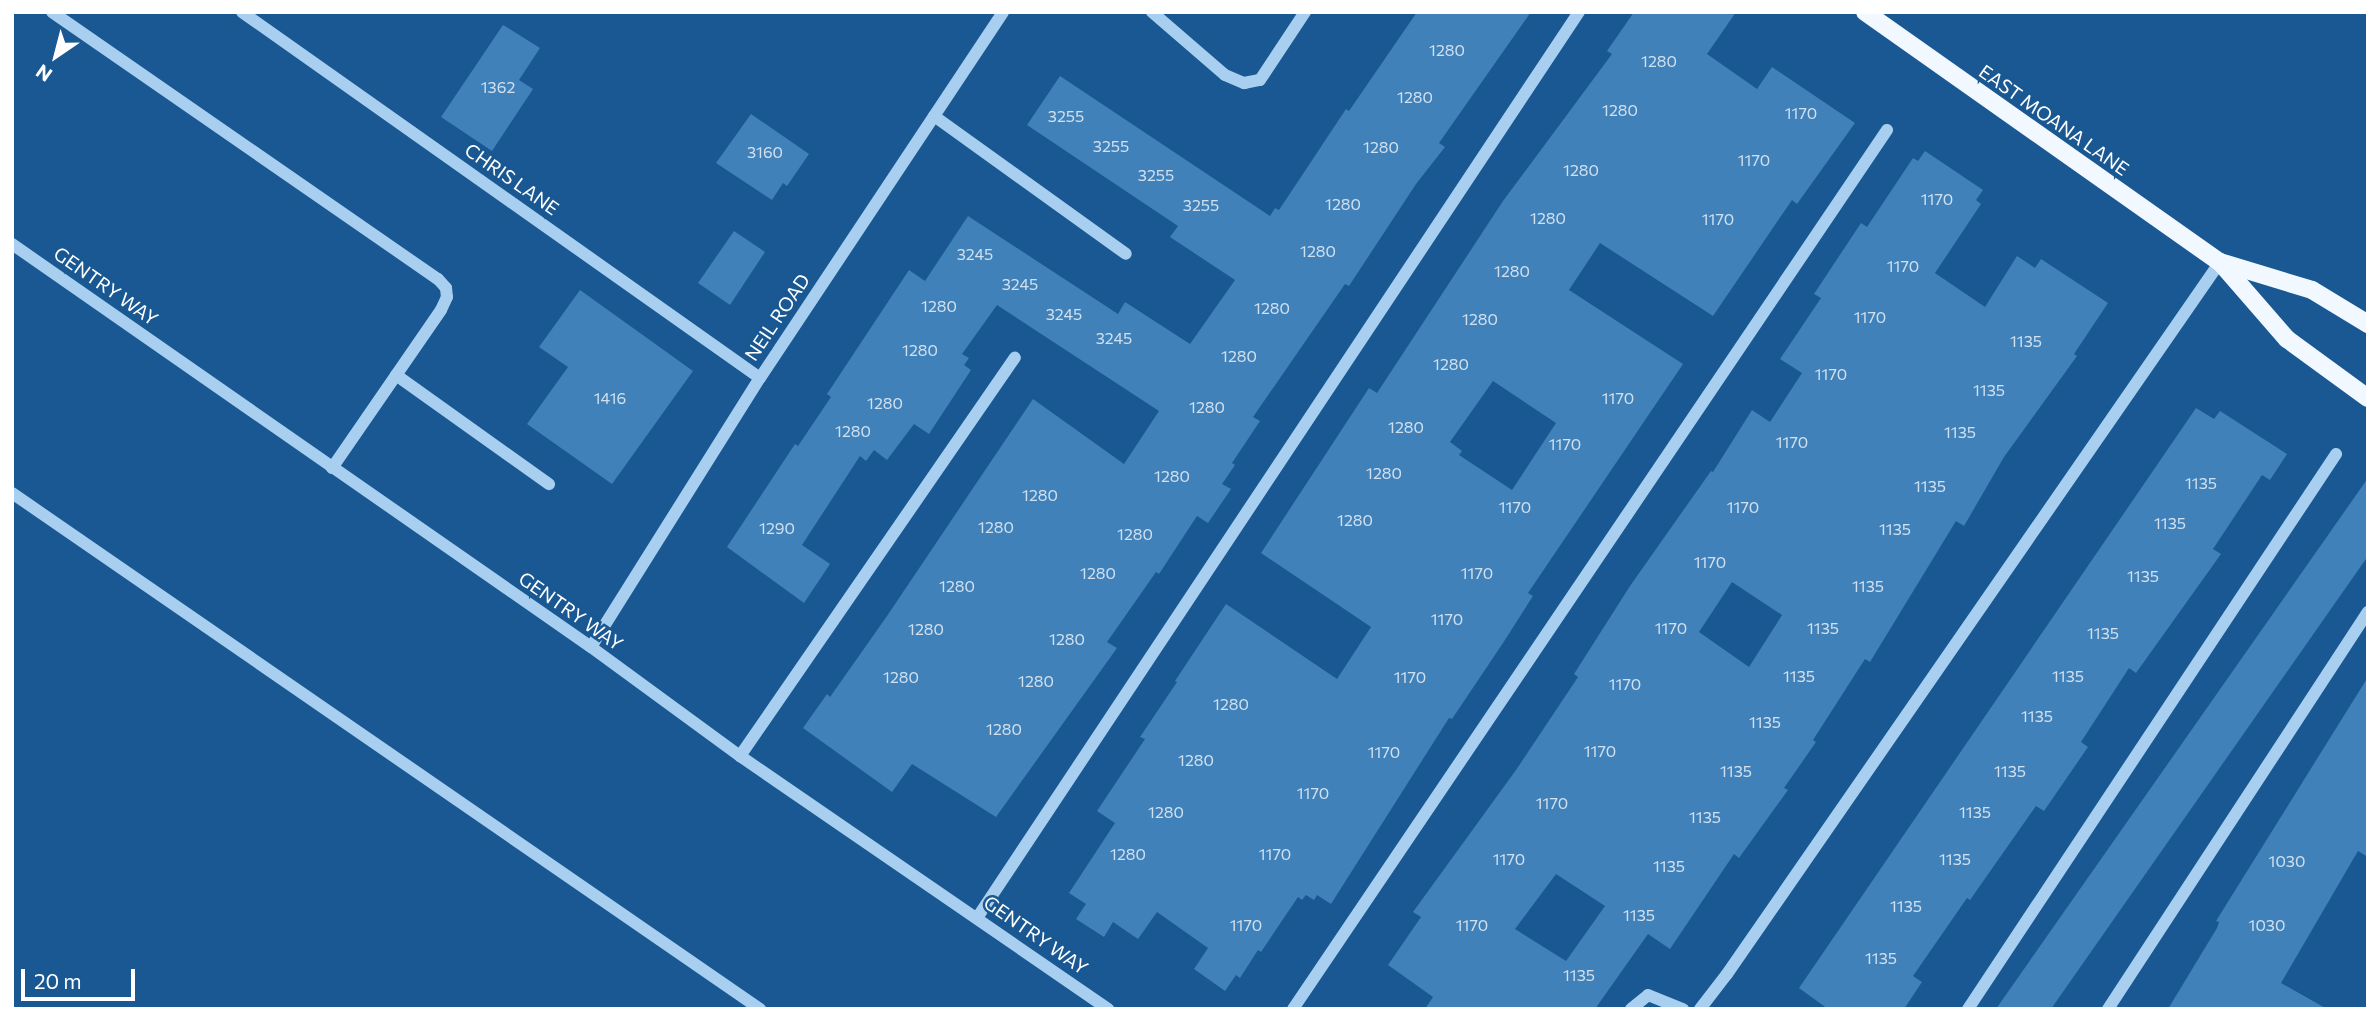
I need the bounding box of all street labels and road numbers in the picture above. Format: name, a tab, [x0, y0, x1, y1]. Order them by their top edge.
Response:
street label: EAST MOANA LANE	[1975, 60, 2133, 180]
street label: CHRIS LANE	[461, 138, 563, 220]
street label: GENTRY WAY	[50, 242, 162, 330]
street label: NEIL ROAD	[740, 269, 814, 365]
street label: GENTRY WAY	[515, 567, 627, 655]
street label: GENTRY WAY	[980, 891, 1092, 979]

